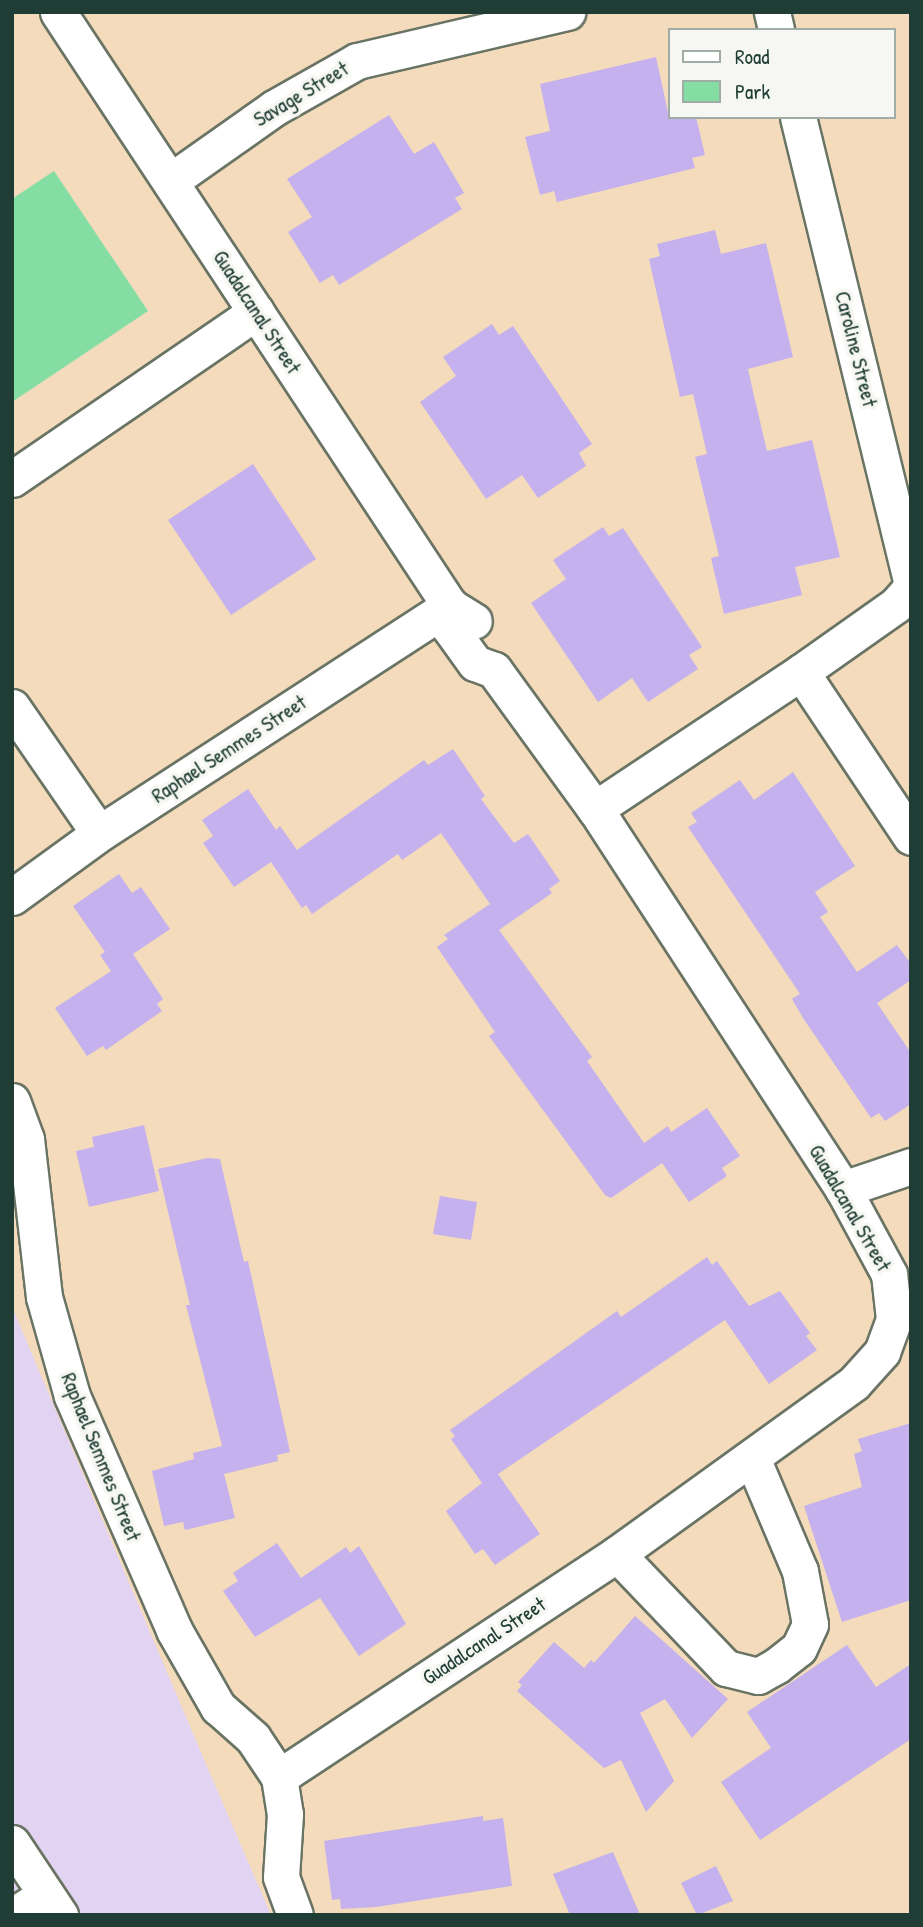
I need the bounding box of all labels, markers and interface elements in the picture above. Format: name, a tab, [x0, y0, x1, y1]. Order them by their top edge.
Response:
legend	[668, 28, 895, 119]
text: Road	[735, 42, 769, 71]
street label: Savage Street	[249, 56, 353, 132]
text: Park	[735, 77, 770, 106]
street label: Guadalcanal Street	[208, 246, 306, 378]
street label: Caroline Street	[829, 289, 883, 409]
street label: Raphael Semmes Street	[147, 690, 311, 808]
street label: Guadalcanal Street	[804, 1140, 896, 1276]
street label: Raphael Semmes Street	[56, 1369, 146, 1545]
street label: Guadalcanal Street	[418, 1592, 550, 1690]

